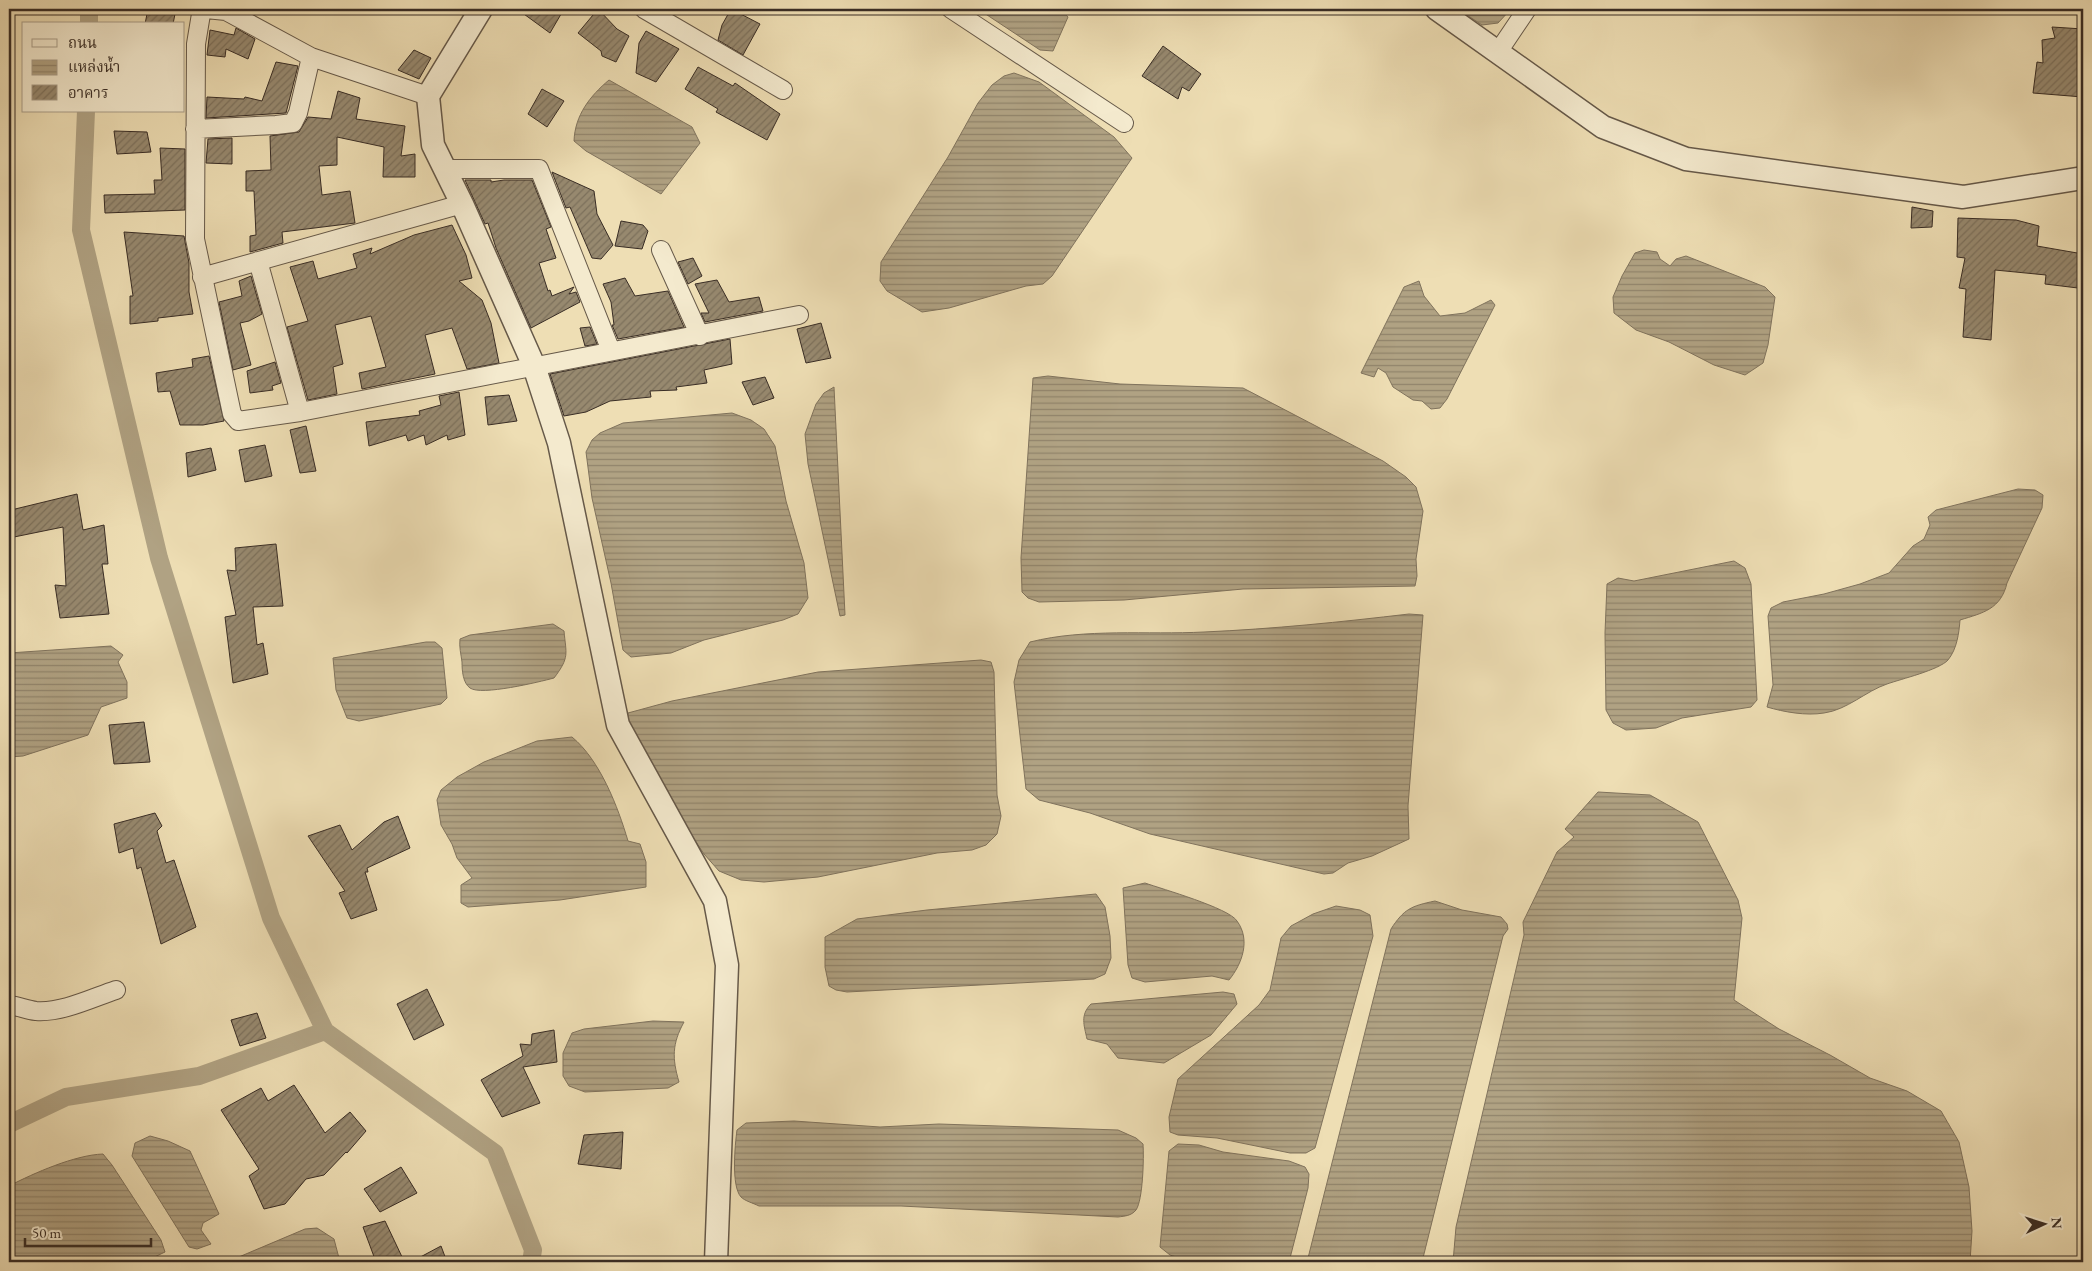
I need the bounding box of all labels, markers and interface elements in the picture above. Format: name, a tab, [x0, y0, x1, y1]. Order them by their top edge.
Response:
legend	[22, 22, 185, 112]
text: ถนน	[68, 33, 97, 52]
text: แหล่งน้ำ	[68, 56, 120, 76]
text: อาคาร	[68, 83, 108, 102]
north arrow	[2020, 1198, 2070, 1248]
scale bar	[25, 1216, 151, 1248]
text: N	[2048, 1217, 2066, 1230]
text: 50 m	[32, 1223, 61, 1242]

